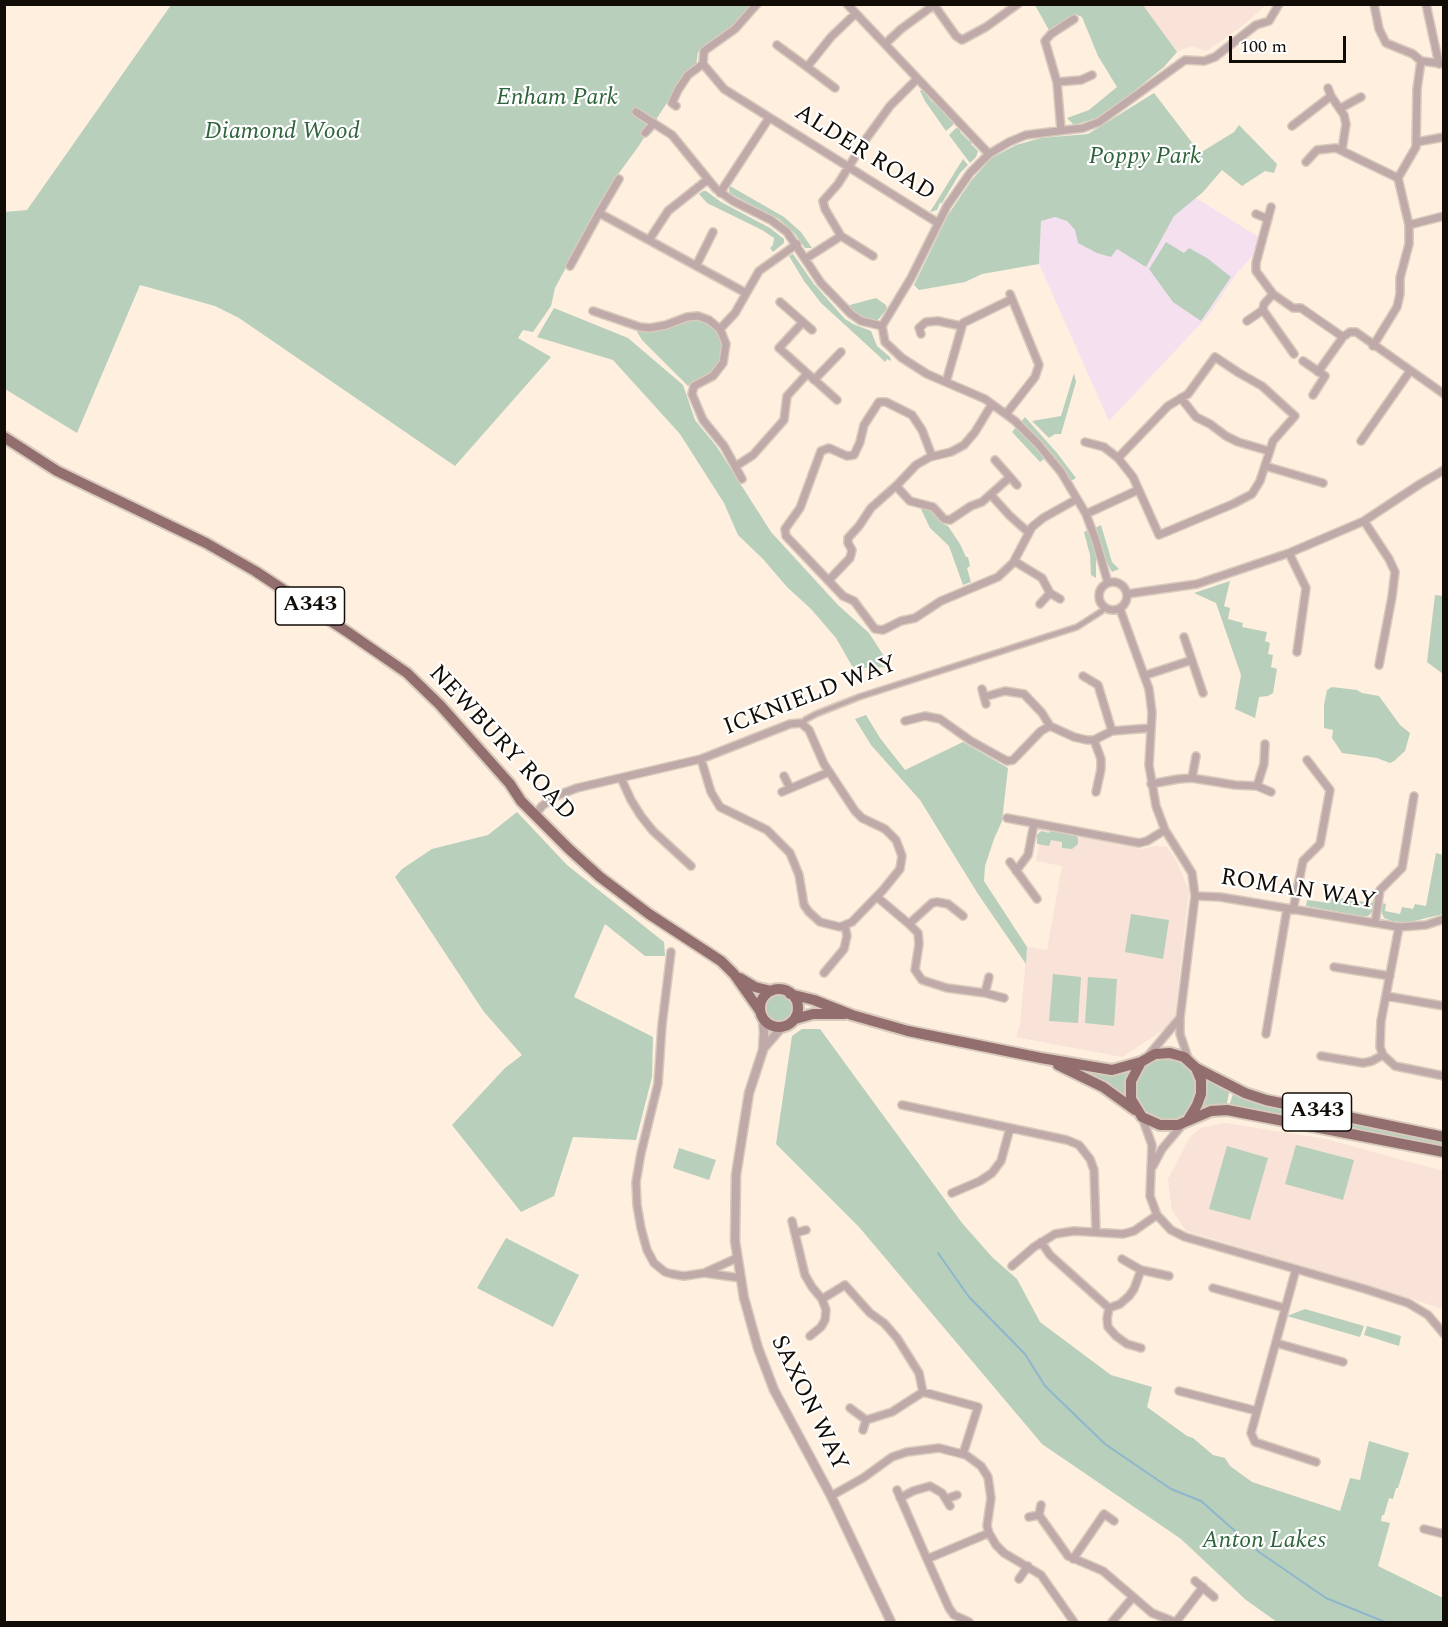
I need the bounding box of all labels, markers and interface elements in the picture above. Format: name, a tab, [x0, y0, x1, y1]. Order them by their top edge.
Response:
scale bar	[1232, 24, 1349, 62]
text: 100 m	[1240, 33, 1287, 60]
park label: Enham Park	[496, 85, 618, 113]
street label: ALDER ROAD	[788, 99, 940, 209]
park label: Diamond Wood	[204, 119, 360, 147]
park label: Poppy Park	[1089, 144, 1201, 172]
road number: A343	[276, 587, 344, 625]
street label: ICKNIELD WAY	[720, 651, 902, 743]
street label: NEWBURY ROAD	[421, 660, 581, 828]
street label: ROMAN WAY	[1218, 864, 1378, 918]
road number: A343	[1282, 1093, 1352, 1131]
street label: SAXON WAY	[763, 1331, 853, 1477]
park label: Anton Lakes	[1202, 1528, 1326, 1556]

